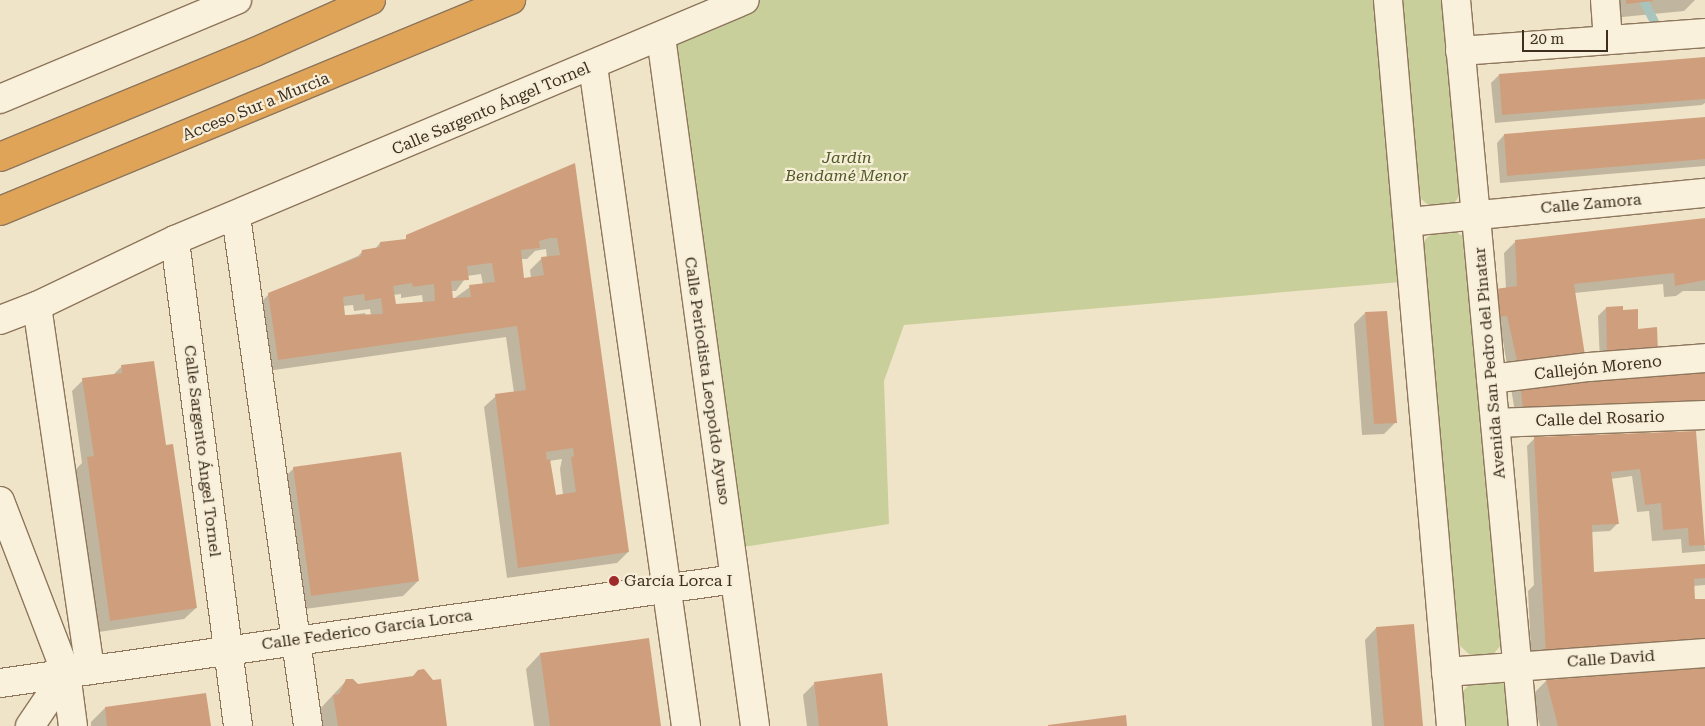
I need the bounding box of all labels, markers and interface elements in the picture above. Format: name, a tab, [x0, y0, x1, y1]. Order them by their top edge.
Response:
scale bar	[1525, 20, 1611, 52]
text: 20 m	[1530, 30, 1564, 48]
street label: Calle Sargento Ángel Tornel	[389, 59, 593, 159]
street label: Acceso Sur a Murcia	[180, 69, 332, 145]
park label: Jardín Bendamé Menor	[785, 148, 909, 186]
street label: Calle Zamora	[1540, 190, 1642, 218]
street label: Avenida San Pedro del Pinatar	[1470, 246, 1510, 480]
street label: Calle Periodista Leopoldo Ayuso	[680, 256, 734, 506]
street label: Calle Sargento Ángel Tornel	[179, 344, 225, 558]
street label: Callejón Moreno	[1533, 352, 1663, 384]
street label: Calle del Rosario	[1535, 407, 1665, 431]
place label: García Lorca I	[624, 571, 732, 591]
marker: García Lorca I	[608, 575, 620, 587]
street label: Calle Federico García Lorca	[260, 606, 474, 654]
street label: Calle David	[1566, 646, 1656, 672]

